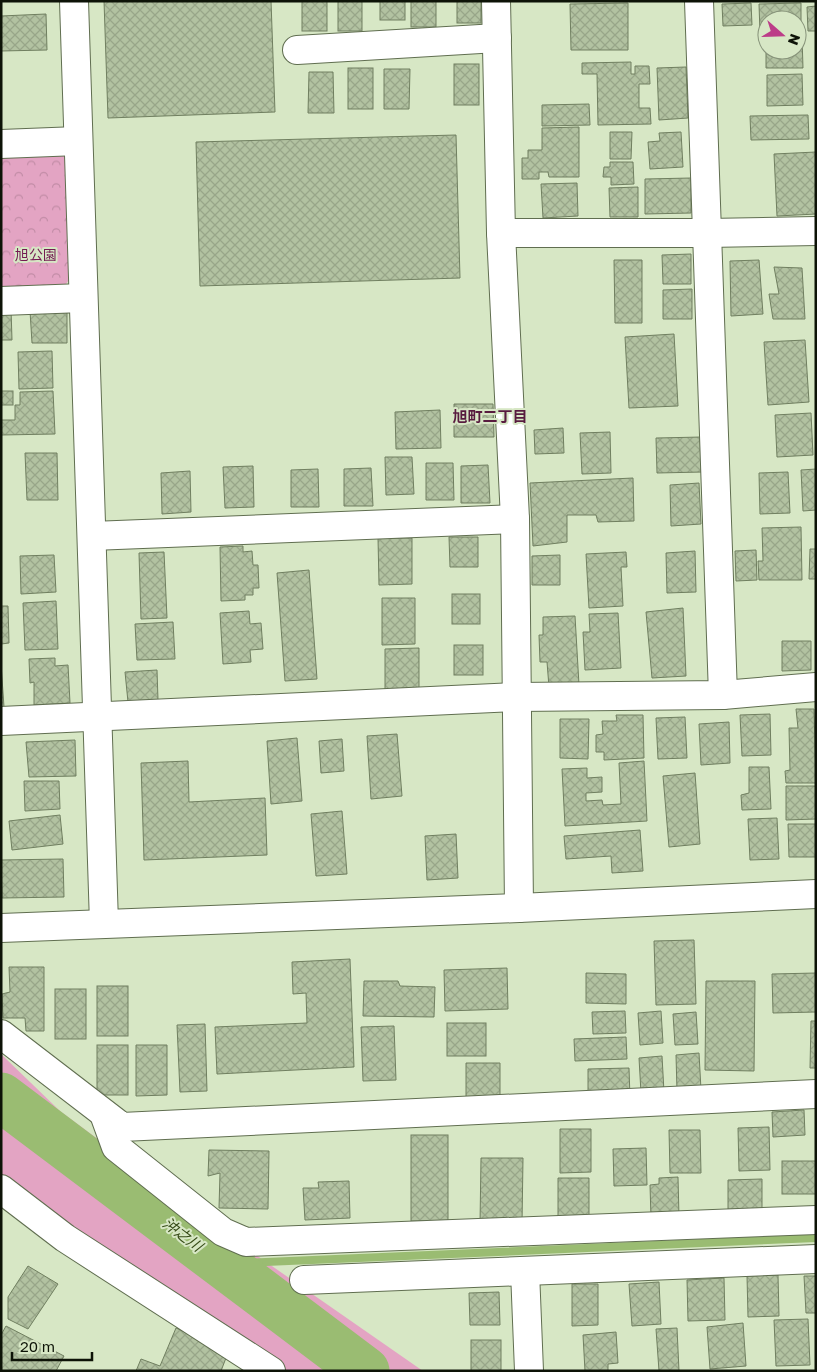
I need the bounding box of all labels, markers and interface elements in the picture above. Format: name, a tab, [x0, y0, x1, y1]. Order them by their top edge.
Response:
north arrow	[757, 10, 807, 60]
text: N	[785, 32, 804, 48]
park label: 旭公園	[15, 246, 57, 263]
district label: 旭町二丁目	[452, 407, 528, 425]
water label: 沖之川	[160, 1213, 208, 1256]
scale bar	[12, 1330, 92, 1362]
text: 20 m	[20, 1337, 55, 1355]

